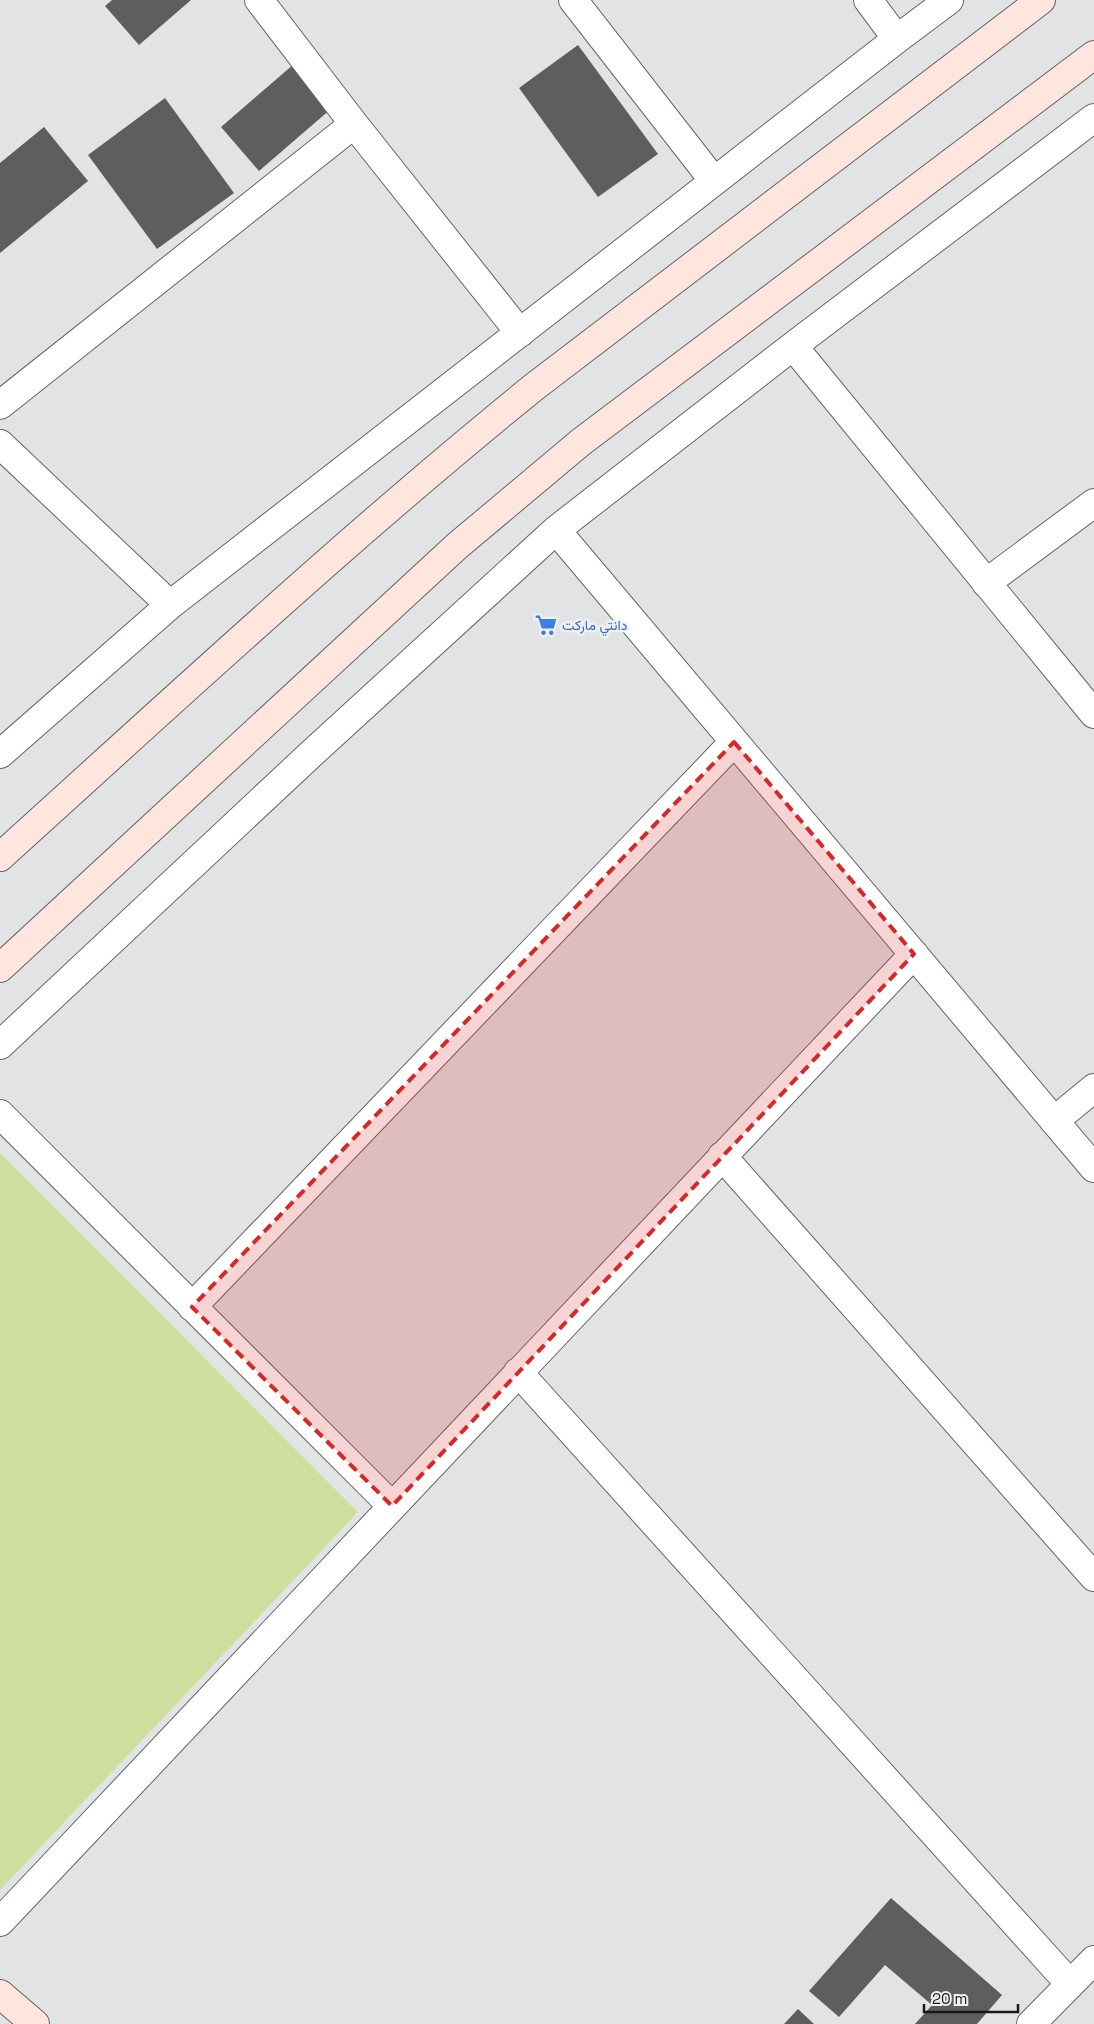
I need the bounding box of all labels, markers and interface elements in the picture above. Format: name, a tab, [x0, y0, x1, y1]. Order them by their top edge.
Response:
supermarket icon: دانتي ماركت	[533, 612, 559, 638]
place label: دانتي ماركت	[562, 616, 628, 637]
scale bar	[924, 1982, 1018, 2014]
text: 20 m	[932, 1989, 967, 2008]

